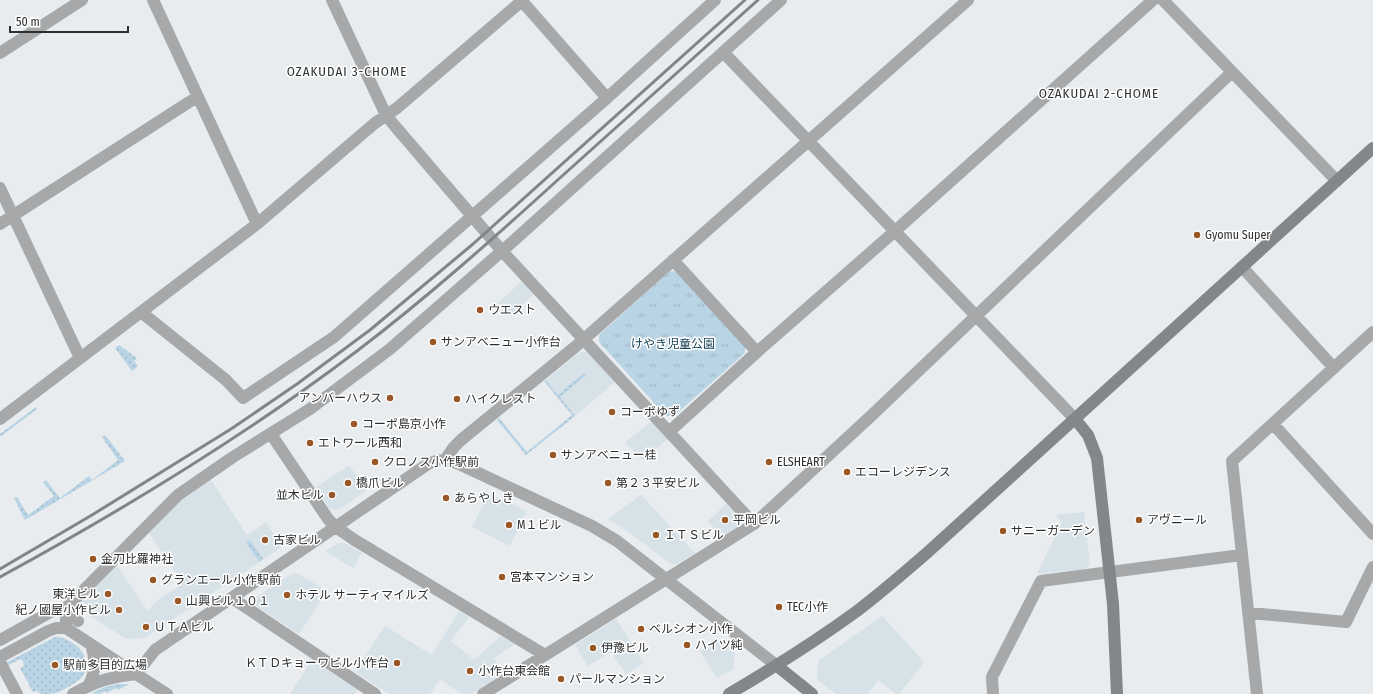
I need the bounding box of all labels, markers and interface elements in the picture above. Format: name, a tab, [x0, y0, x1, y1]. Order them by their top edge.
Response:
scale bar	[10, 8, 128, 34]
text: 50 m	[16, 15, 40, 29]
district label: OZAKUDAI 3-CHOME	[287, 64, 407, 79]
district label: OZAKUDAI 2-CHOME	[1039, 86, 1159, 101]
place label: Gyomu Super	[1205, 228, 1271, 242]
marker: Gyomu Super	[1192, 230, 1202, 240]
place label: ウエスト	[488, 303, 536, 317]
marker: ウエスト	[475, 305, 485, 315]
place label: サンアベニュー小作台	[441, 335, 561, 349]
marker: サンアベニュー小作台	[428, 337, 438, 347]
park label: けやき児童公園	[631, 337, 715, 351]
place label: アンバーハウス	[299, 391, 382, 405]
place label: ハイクレスト	[465, 392, 537, 406]
marker: アンバーハウス	[385, 393, 395, 403]
marker: ハイクレスト	[452, 394, 462, 404]
place label: コーポゆず	[620, 405, 680, 419]
marker: コーポゆず	[607, 407, 617, 417]
place label: コーポ島京小作	[362, 417, 446, 431]
marker: コーポ島京小作	[349, 419, 359, 429]
place label: エトワール西和	[318, 436, 402, 450]
marker: エトワール西和	[305, 438, 315, 448]
place label: サンアベニュー桂	[561, 448, 657, 462]
marker: サンアベニュー桂	[548, 450, 558, 460]
place label: クロノス小作駅前	[383, 455, 479, 469]
place label: ELSHEART	[777, 455, 825, 469]
marker: クロノス小作駅前	[370, 457, 380, 467]
marker: ELSHEART	[764, 457, 774, 467]
place label: エコーレジデンス	[855, 465, 951, 479]
marker: エコーレジデンス	[842, 467, 852, 477]
place label: 橋爪ビル	[356, 476, 404, 490]
place label: 第２３平安ビル	[616, 476, 700, 490]
marker: 橋爪ビル	[343, 478, 353, 488]
marker: 第２３平安ビル	[603, 478, 613, 488]
place label: 並木ビル	[276, 488, 324, 502]
marker: 並木ビル	[327, 490, 337, 500]
place label: あらやしき	[454, 491, 514, 505]
marker: あらやしき	[441, 493, 451, 503]
place label: 平岡ビル	[733, 513, 781, 527]
place label: アヴニール	[1147, 513, 1207, 527]
marker: 平岡ビル	[720, 515, 730, 525]
marker: アヴニール	[1134, 515, 1144, 525]
place label: M１ビル	[517, 518, 562, 532]
marker: M１ビル	[504, 520, 514, 530]
place label: サニーガーデン	[1011, 524, 1095, 538]
marker: サニーガーデン	[998, 526, 1008, 536]
place label: ＩＴＳビル	[664, 528, 724, 542]
marker: ＩＴＳビル	[651, 530, 661, 540]
place label: 古家ビル	[273, 533, 321, 547]
marker: 古家ビル	[260, 535, 270, 545]
place label: 金刀比羅神社	[101, 552, 173, 566]
marker: 金刀比羅神社	[88, 554, 98, 564]
place label: 宮本マンション	[510, 570, 594, 584]
marker: 宮本マンション	[497, 572, 507, 582]
place label: グランエール小作駅前	[161, 573, 281, 587]
marker: グランエール小作駅前	[148, 575, 158, 585]
place label: 東洋ビル	[52, 587, 100, 601]
place label: ホテル サーティマイルズ	[295, 588, 429, 602]
marker: 東洋ビル	[103, 589, 113, 599]
marker: ホテル サーティマイルズ	[282, 590, 292, 600]
place label: 山興ビル１０１	[186, 594, 270, 608]
marker: 山興ビル１０１	[173, 596, 183, 606]
place label: TEC小作	[787, 600, 828, 614]
marker: TEC小作	[774, 602, 784, 612]
place label: 紀ノ國屋小作ビル	[15, 603, 111, 617]
marker: 紀ノ國屋小作ビル	[114, 605, 124, 615]
place label: ＵＴＡビル	[154, 620, 214, 634]
marker: ＵＴＡビル	[141, 622, 151, 632]
place label: ベルシオン小作	[649, 622, 733, 636]
marker: ベルシオン小作	[636, 624, 646, 634]
place label: ハイツ純	[695, 638, 743, 652]
marker: ハイツ純	[682, 640, 692, 650]
place label: 伊豫ビル	[601, 641, 649, 655]
marker: 伊豫ビル	[588, 643, 598, 653]
place label: ＫＴＤキョーワビル小作台	[245, 656, 389, 670]
place label: 駅前多目的広場	[63, 658, 147, 672]
marker: ＫＴＤキョーワビル小作台	[392, 658, 402, 668]
marker: 駅前多目的広場	[50, 660, 60, 670]
place label: 小作台東会館	[478, 664, 550, 678]
marker: 小作台東会館	[465, 666, 475, 676]
place label: パールマンション	[569, 672, 665, 686]
marker: パールマンション	[556, 674, 566, 684]

